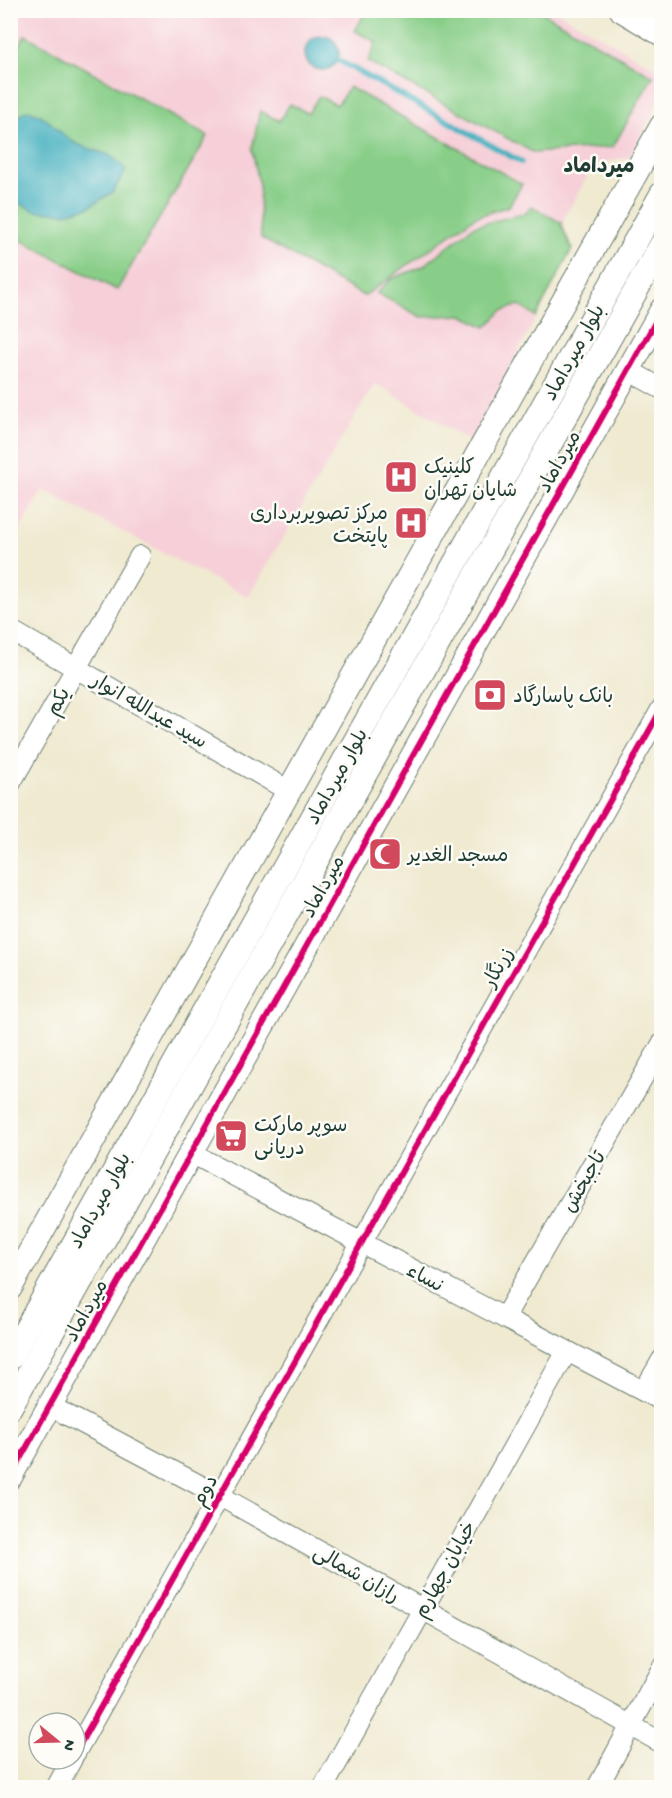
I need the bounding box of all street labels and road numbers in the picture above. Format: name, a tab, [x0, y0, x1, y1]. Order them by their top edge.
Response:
street label: بلوار میرداماد	[539, 301, 612, 406]
street label: میرداماد	[534, 427, 588, 498]
street label: سید عبدالله انوار	[85, 669, 211, 755]
street label: یکم	[42, 684, 77, 721]
street label: بلوار میرداماد	[302, 725, 375, 830]
street label: میرداماد	[298, 852, 352, 923]
street label: زرنگار	[477, 943, 520, 994]
street label: تاجبخش	[558, 1147, 613, 1218]
street label: بلوار میرداماد	[65, 1149, 138, 1254]
street label: نساء	[401, 1260, 448, 1300]
street label: میرداماد	[61, 1276, 115, 1347]
street label: دوم	[189, 1472, 226, 1512]
street label: خیابان چهارم	[410, 1518, 483, 1623]
street label: رازان شمالی	[308, 1541, 403, 1610]

